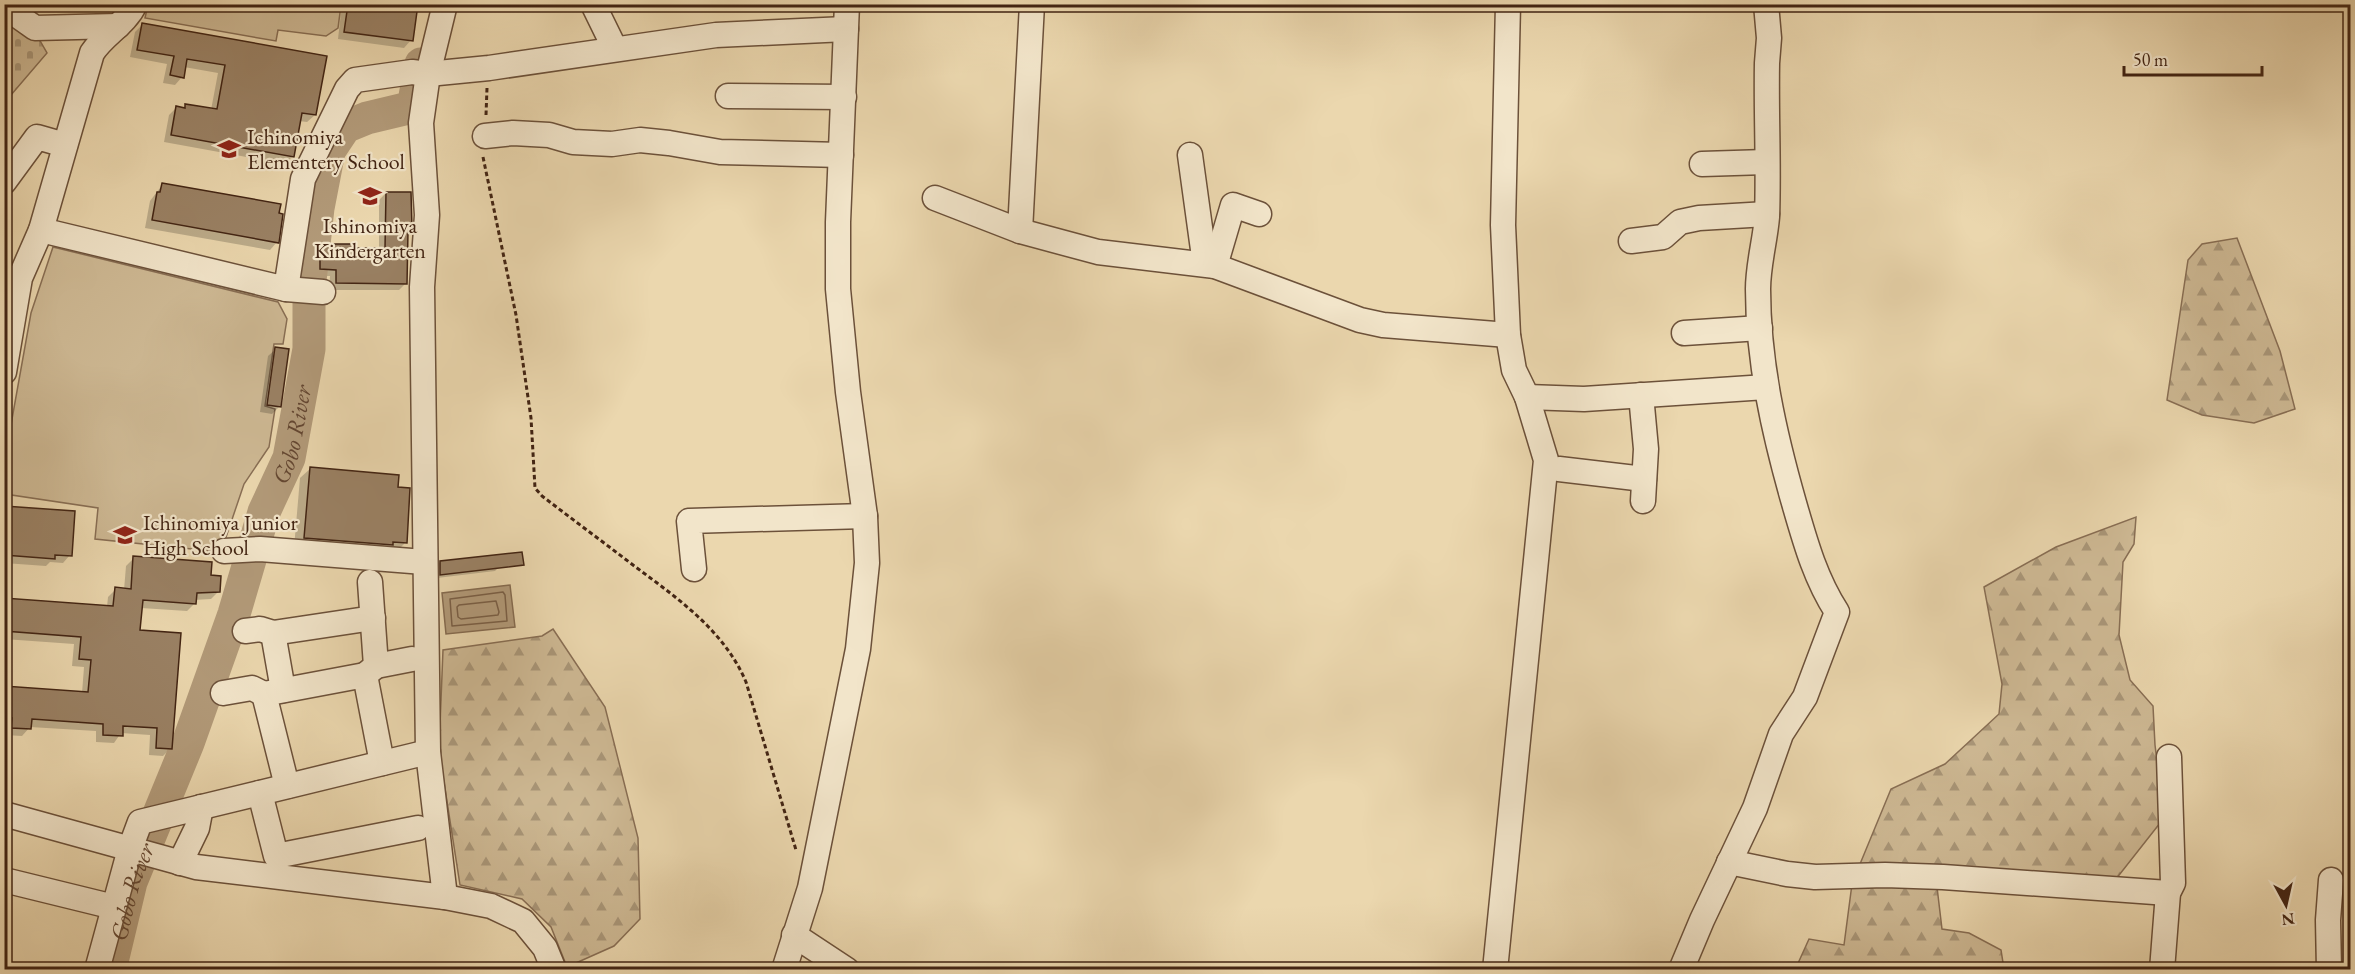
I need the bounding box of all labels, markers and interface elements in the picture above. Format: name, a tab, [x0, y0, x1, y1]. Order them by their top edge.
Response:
scale bar	[2124, 39, 2262, 77]
text: 50 m	[2133, 48, 2168, 71]
place label: Ichinomiya Elementery School	[247, 122, 405, 176]
school or university icon: Ichinomiya Elementery School	[216, 136, 242, 162]
school or university icon: Ishinomiya Kindergarten	[357, 183, 383, 209]
place label: Ishinomiya Kindergarten	[314, 211, 426, 265]
water label: Gobo River	[264, 381, 318, 489]
place label: Ichinomiya Junior High School	[143, 508, 299, 562]
school or university icon: Ichinomiya Junior High School	[112, 522, 138, 548]
water label: Gobo River	[102, 837, 162, 944]
north arrow	[2256, 875, 2316, 935]
text: N	[2280, 908, 2296, 931]

